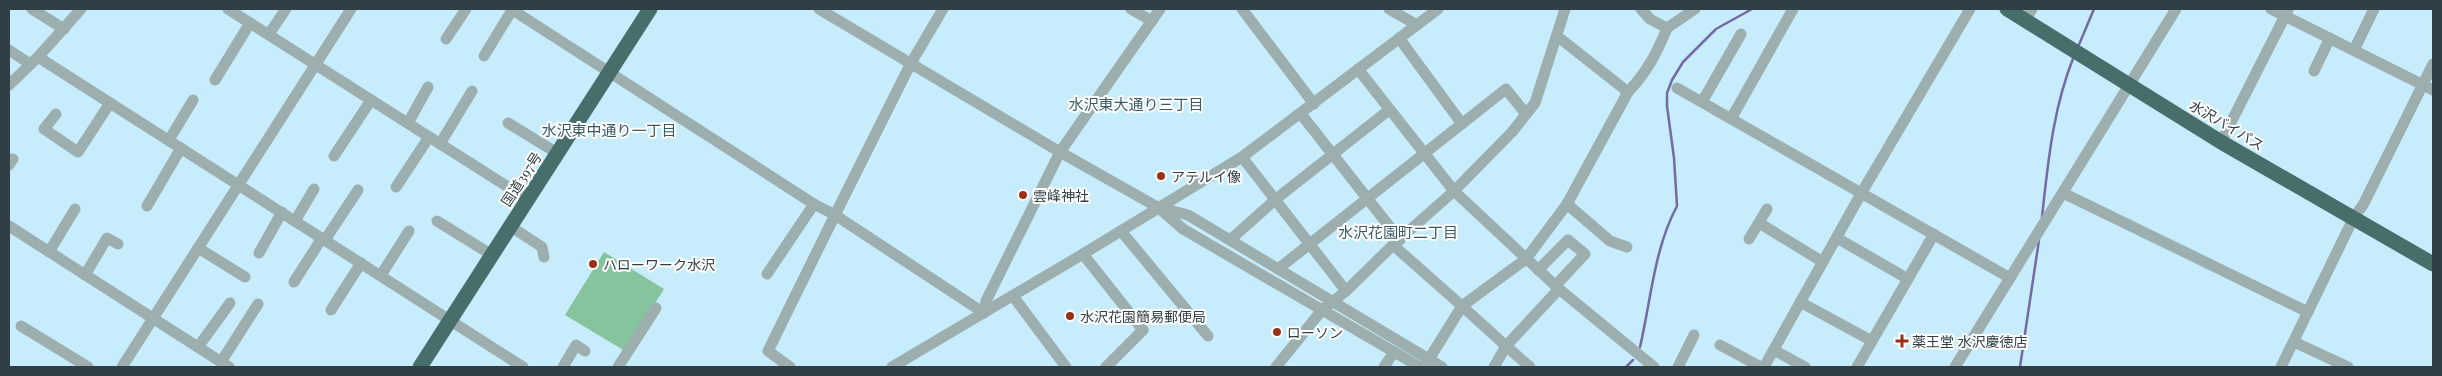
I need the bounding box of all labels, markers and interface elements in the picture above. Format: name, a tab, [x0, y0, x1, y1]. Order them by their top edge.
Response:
district label: 水沢東大通り三丁目	[1068, 94, 1204, 114]
street label: 水沢バイパス	[2186, 95, 2268, 155]
district label: 水沢東中通り一丁目	[541, 120, 677, 140]
street label: 国道397号	[496, 148, 546, 210]
place label: アテルイ像	[1171, 167, 1241, 186]
marker: アテルイ像	[1155, 170, 1167, 182]
place label: 雲峰神社	[1033, 186, 1089, 205]
marker: 雲峰神社	[1017, 189, 1029, 201]
district label: 水沢花園町二丁目	[1338, 222, 1458, 242]
place label: ハローワーク水沢	[603, 255, 715, 274]
marker: ハローワーク水沢	[587, 258, 599, 270]
place label: 水沢花園簡易郵便局	[1080, 307, 1206, 326]
marker: 水沢花園簡易郵便局	[1064, 310, 1076, 322]
place label: ローソン	[1287, 323, 1343, 342]
marker: ローソン	[1271, 326, 1283, 338]
place label: 薬王堂 水沢慶徳店	[1912, 332, 2028, 351]
marker: 薬王堂 水沢慶徳店	[1896, 335, 1908, 347]

